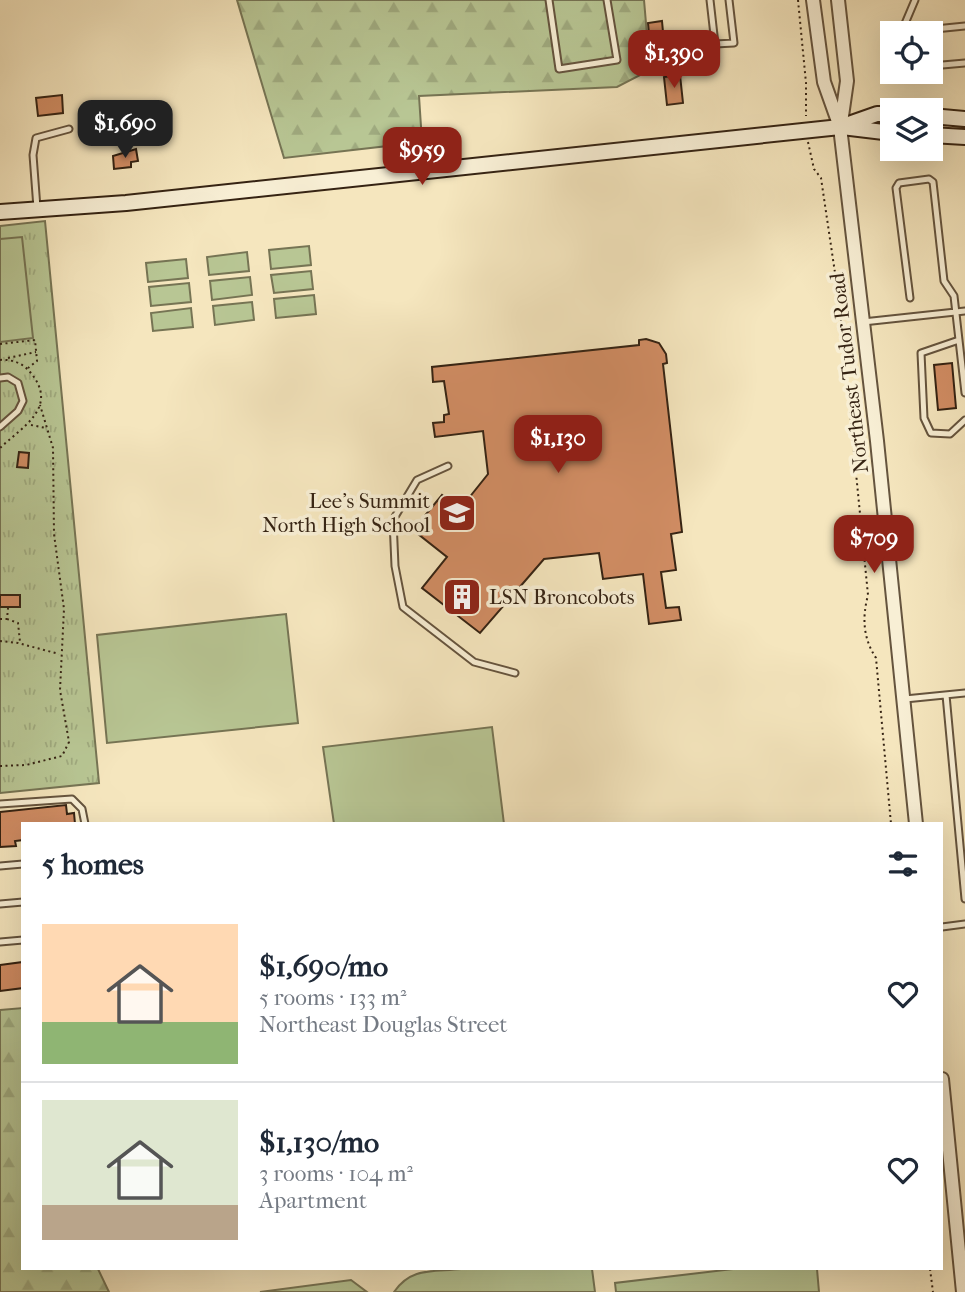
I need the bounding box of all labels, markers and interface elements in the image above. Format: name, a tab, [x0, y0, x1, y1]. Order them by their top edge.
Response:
map controls	[880, 21, 943, 161]
button: locate	[880, 21, 943, 84]
pin: $1,390	[617, 31, 731, 90]
text: $1,390	[644, 39, 704, 66]
button: layers	[880, 98, 943, 161]
pin: $1,690	[68, 100, 182, 160]
text: $1,690	[94, 109, 156, 136]
pin: $959	[381, 128, 463, 187]
text: $959	[399, 136, 445, 163]
street label: Northeast Tudor Road	[825, 271, 873, 475]
pin: $1,130	[501, 416, 615, 475]
text: $1,130	[530, 424, 586, 451]
place label: Lee's Summit North High School	[262, 489, 430, 537]
school or university icon: Lee's Summit North High School	[436, 492, 478, 534]
pin: $709	[833, 516, 915, 575]
text: $709	[850, 524, 898, 551]
building icon: LSN Broncobots	[441, 576, 483, 618]
place label: LSN Broncobots	[489, 585, 635, 609]
icon: filters	[884, 845, 922, 883]
text: 5 homes	[42, 847, 144, 882]
text: $1,690/mo	[259, 949, 388, 984]
icon: home	[98, 952, 182, 1036]
icon: heart	[884, 975, 922, 1013]
text: 5 rooms · 133 m²	[259, 984, 406, 1011]
text: Northeast Douglas Street	[259, 1011, 508, 1038]
text: $1,130/mo	[259, 1125, 379, 1160]
icon: home	[98, 1128, 182, 1212]
icon: heart	[884, 1151, 922, 1189]
text: 3 rooms · 104 m²	[259, 1160, 413, 1187]
text: Apartment	[259, 1187, 367, 1214]

